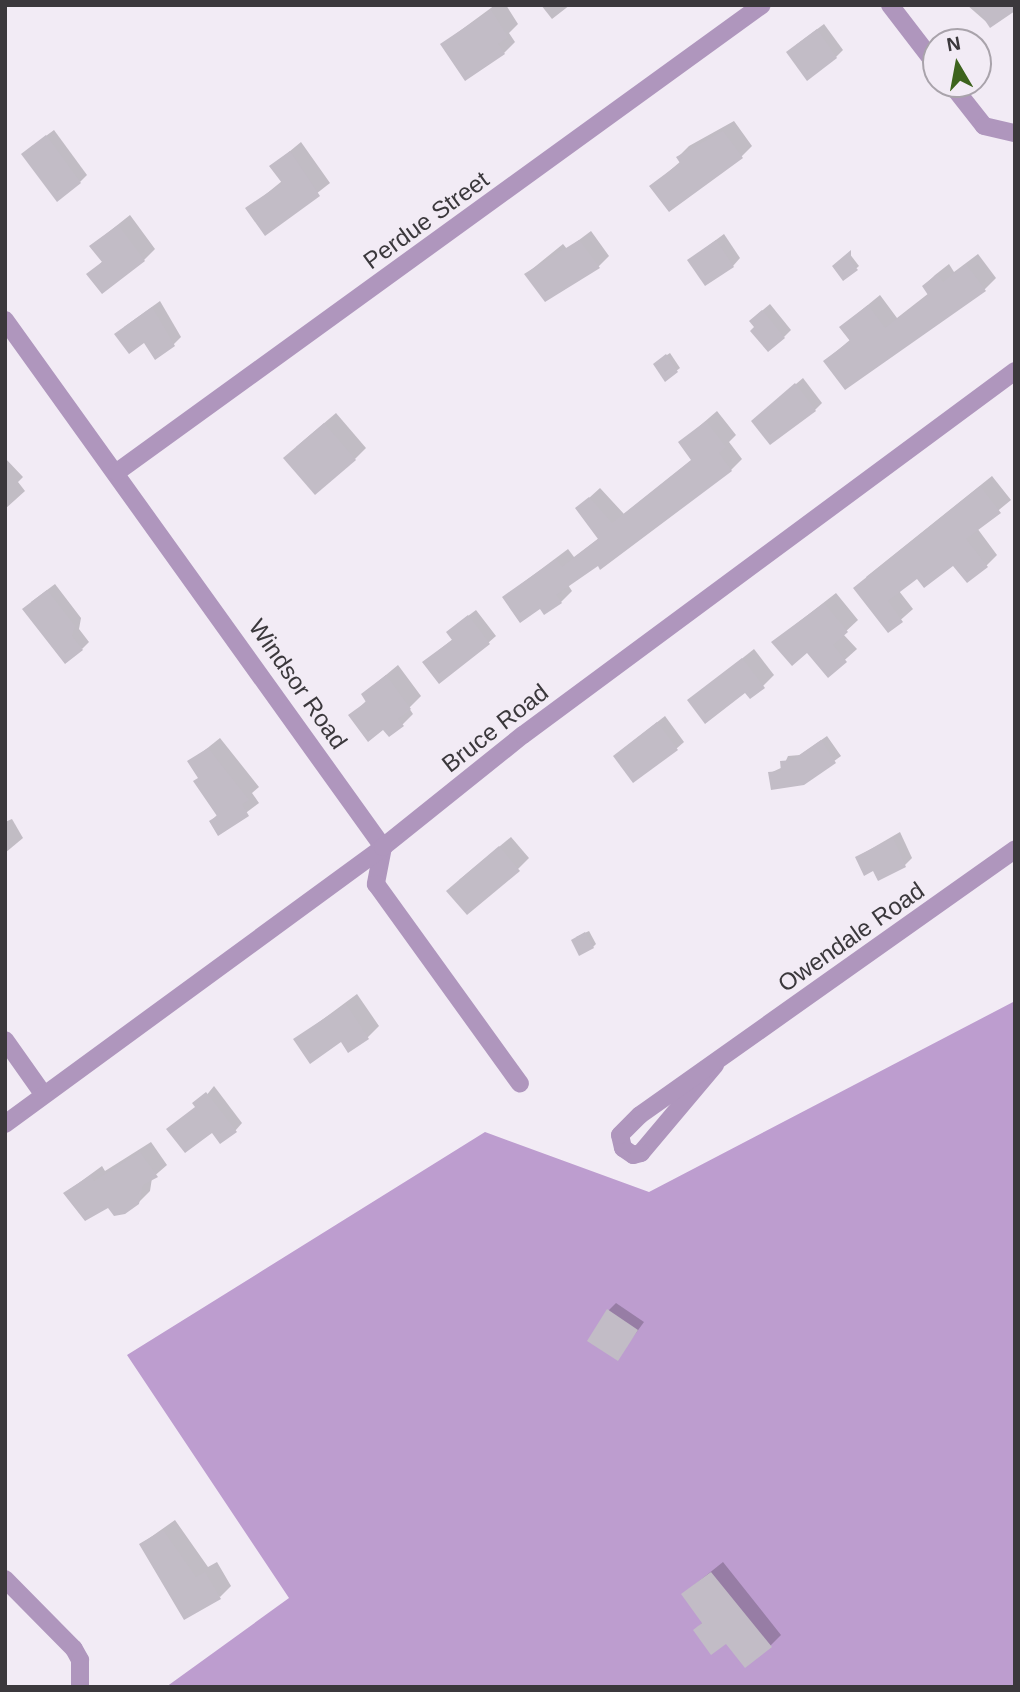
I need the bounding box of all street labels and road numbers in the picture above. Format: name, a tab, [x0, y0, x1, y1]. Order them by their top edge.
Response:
street label: Perdue Street	[358, 165, 494, 275]
street label: Windsor Road	[243, 613, 353, 755]
street label: Bruce Road	[436, 678, 554, 778]
street label: Owendale Road	[772, 876, 930, 998]

